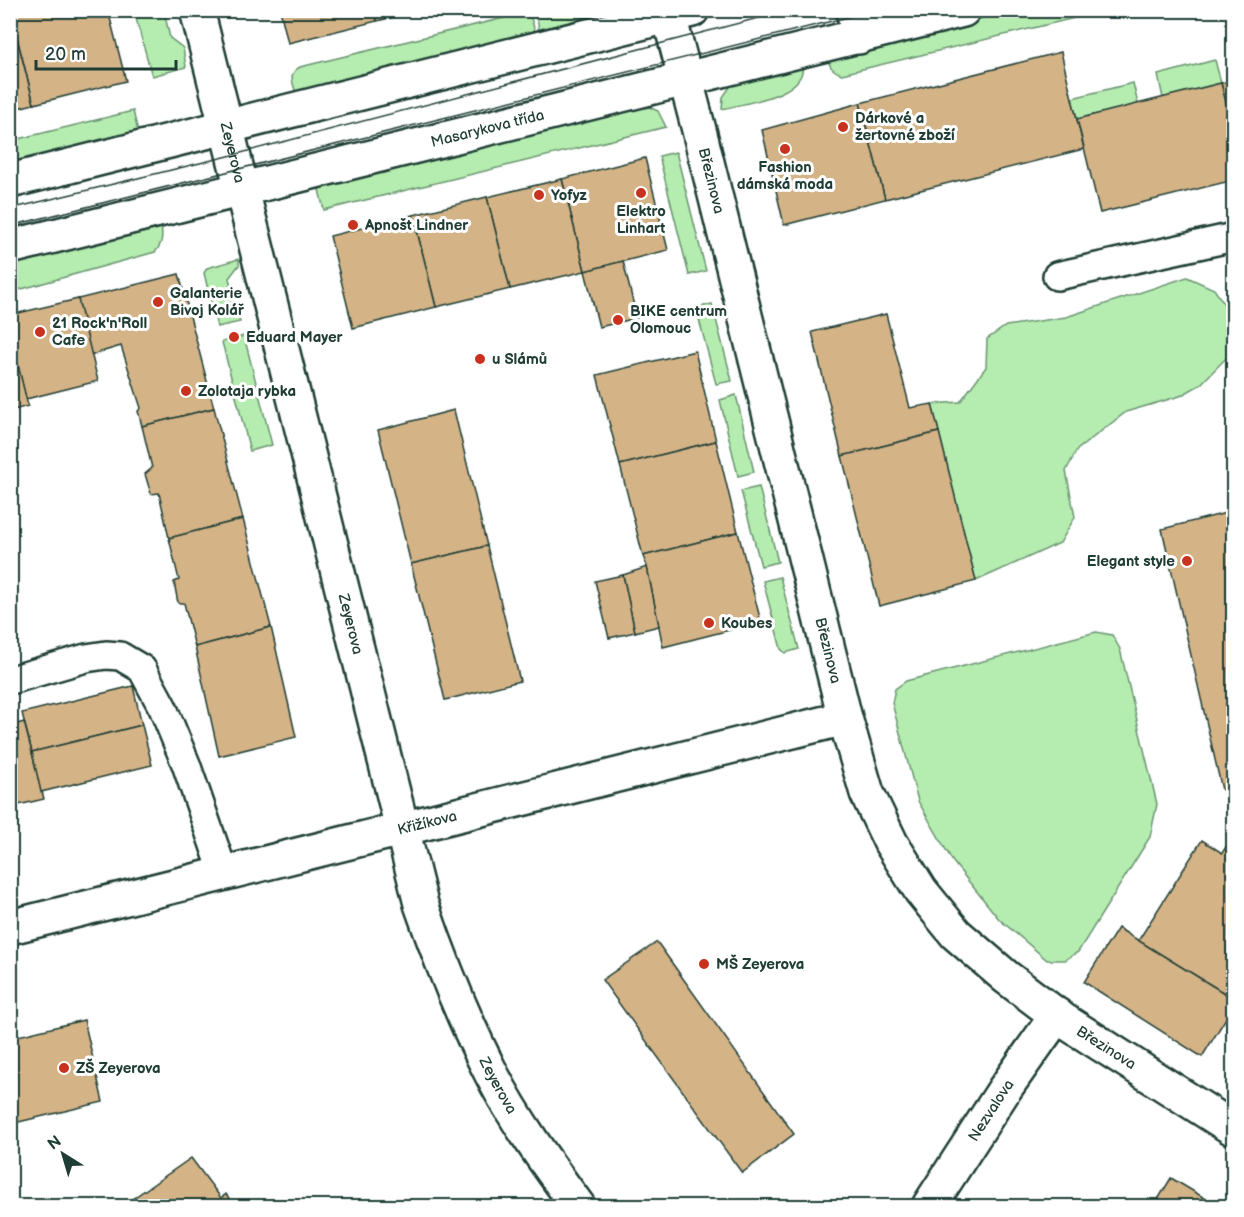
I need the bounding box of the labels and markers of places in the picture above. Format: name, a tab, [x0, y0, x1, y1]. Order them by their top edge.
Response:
place label: Dárkové a žertovné zboží	[855, 109, 955, 145]
marker: Dárkové a žertovné zboží	[836, 120, 850, 134]
marker: Fashion dámská moda	[778, 142, 792, 156]
place label: Fashion dámská moda	[737, 158, 833, 194]
place label: Yofyz	[551, 186, 588, 205]
marker: Elektro Linhart	[634, 186, 648, 200]
marker: Yofyz	[532, 188, 546, 202]
place label: Elektro Linhart	[616, 202, 666, 238]
place label: Apnošt Lindner	[364, 216, 469, 235]
marker: Apnošt Lindner	[346, 218, 360, 232]
place label: Galanterie Bivoj Kolář	[170, 284, 245, 320]
marker: Galanterie Bivoj Kolář	[151, 295, 165, 309]
place label: BIKE centrum Olomouc	[630, 302, 727, 338]
marker: BIKE centrum Olomouc	[611, 313, 625, 327]
place label: 21 Rock'n'Roll Cafe	[52, 314, 147, 350]
marker: 21 Rock'n'Roll Cafe	[33, 325, 47, 339]
place label: Eduard Mayer	[246, 328, 344, 347]
marker: Eduard Mayer	[227, 330, 241, 344]
place label: u Slámů	[492, 350, 547, 369]
marker: u Slámů	[473, 352, 487, 366]
place label: Zolotaja rybka	[198, 382, 296, 401]
marker: Zolotaja rybka	[179, 384, 193, 398]
place label: Elegant style	[1087, 552, 1175, 571]
marker: Elegant style	[1180, 554, 1194, 568]
place label: Koubes	[721, 614, 772, 633]
marker: Koubes	[702, 616, 716, 630]
place label: MŠ Zeyerova	[716, 954, 804, 974]
marker: MŠ Zeyerova	[697, 957, 711, 971]
place label: ZŠ Zeyerova	[76, 1058, 161, 1078]
marker: ZŠ Zeyerova	[57, 1061, 71, 1075]

